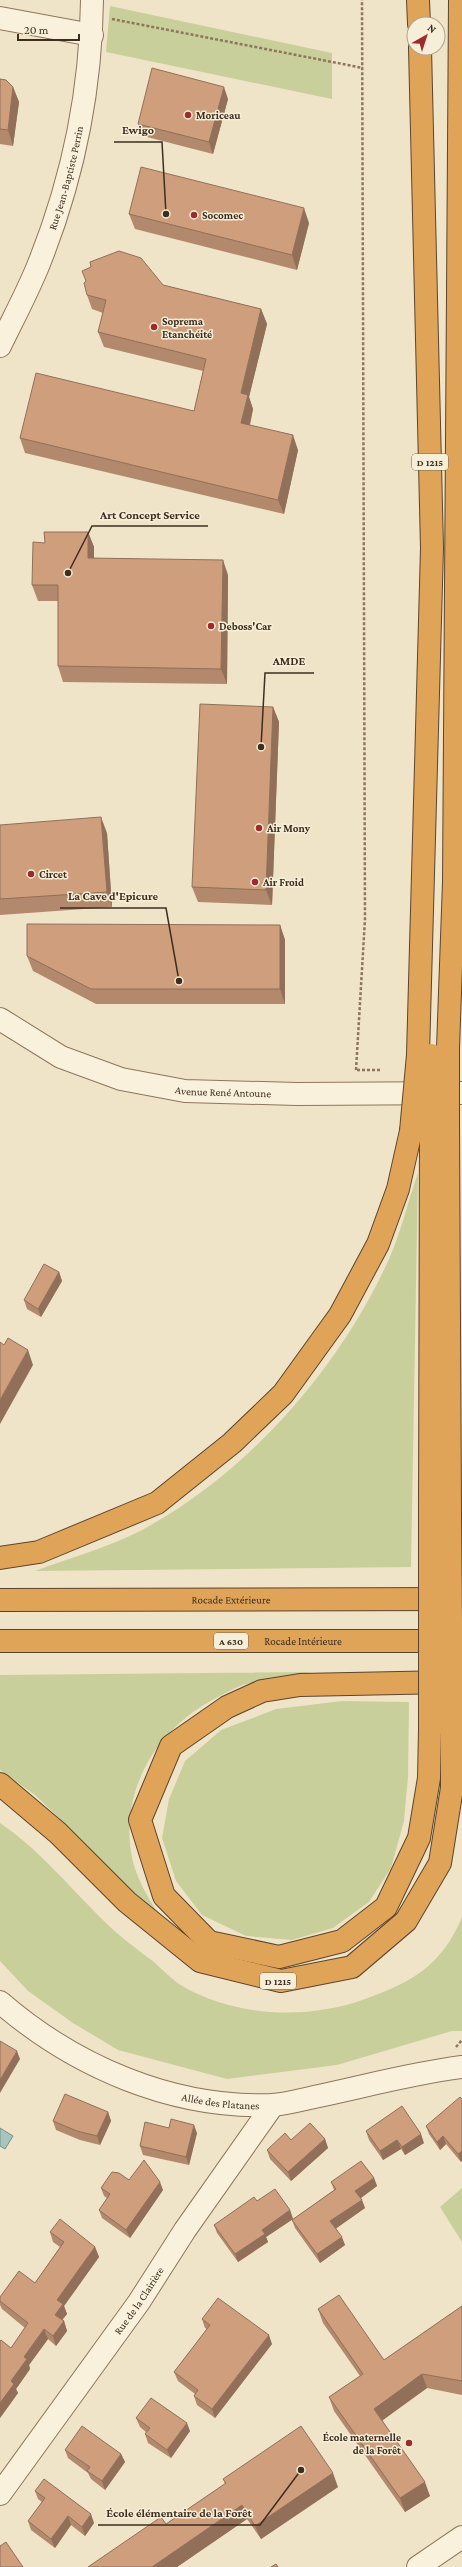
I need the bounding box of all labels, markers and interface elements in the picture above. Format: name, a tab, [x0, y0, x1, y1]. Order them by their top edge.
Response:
scale bar	[18, 16, 79, 42]
north arrow	[406, 16, 446, 56]
text: N	[426, 21, 439, 36]
text: 20 m	[24, 23, 49, 37]
place label: Moriceau	[196, 109, 241, 121]
marker: Moriceau	[183, 110, 193, 120]
callout: Ewigo	[114, 118, 162, 142]
text: Ewigo	[122, 123, 154, 137]
street label: Rue Jean-Baptiste Perrin	[46, 125, 85, 231]
place label: Socomec	[202, 209, 243, 221]
marker: Socomec	[189, 210, 199, 220]
place label: Soprema Etanchéité	[162, 315, 212, 340]
marker: Soprema Etanchéité	[149, 322, 159, 332]
road number: D 1215	[412, 454, 448, 470]
callout: Art Concept Service	[92, 502, 208, 526]
text: Art Concept Service	[99, 508, 200, 522]
place label: Deboss'Car	[219, 620, 272, 632]
marker: Deboss'Car	[206, 621, 216, 631]
callout: AMDE	[265, 649, 314, 673]
text: AMDE	[272, 654, 306, 668]
place label: Air Mony	[266, 822, 311, 834]
marker: Air Mony	[254, 823, 264, 833]
place label: Circet	[39, 868, 67, 880]
marker: Circet	[26, 869, 36, 879]
place label: Air Froid	[262, 876, 304, 888]
marker: Air Froid	[250, 877, 260, 887]
callout: La Cave d'Epicure	[60, 884, 166, 908]
text: La Cave d'Epicure	[68, 889, 159, 903]
street label: Avenue René Antoune	[174, 1083, 271, 1099]
street label: Rocade Extérieure	[191, 1593, 271, 1606]
road number: A 630	[214, 1633, 248, 1649]
street label: Rocade Intérieure	[264, 1635, 342, 1647]
road number: D 1215	[260, 1973, 296, 1989]
street label: Allée des Platanes	[181, 2090, 259, 2111]
street label: Rue de la Clairière	[112, 2265, 166, 2337]
place label: École maternelle de la Forêt	[323, 2431, 401, 2456]
marker: École maternelle de la Forêt	[404, 2438, 414, 2448]
callout: École élémentaire de la Forêt	[98, 2501, 260, 2525]
text: École élémentaire de la Forêt	[106, 2506, 253, 2520]

